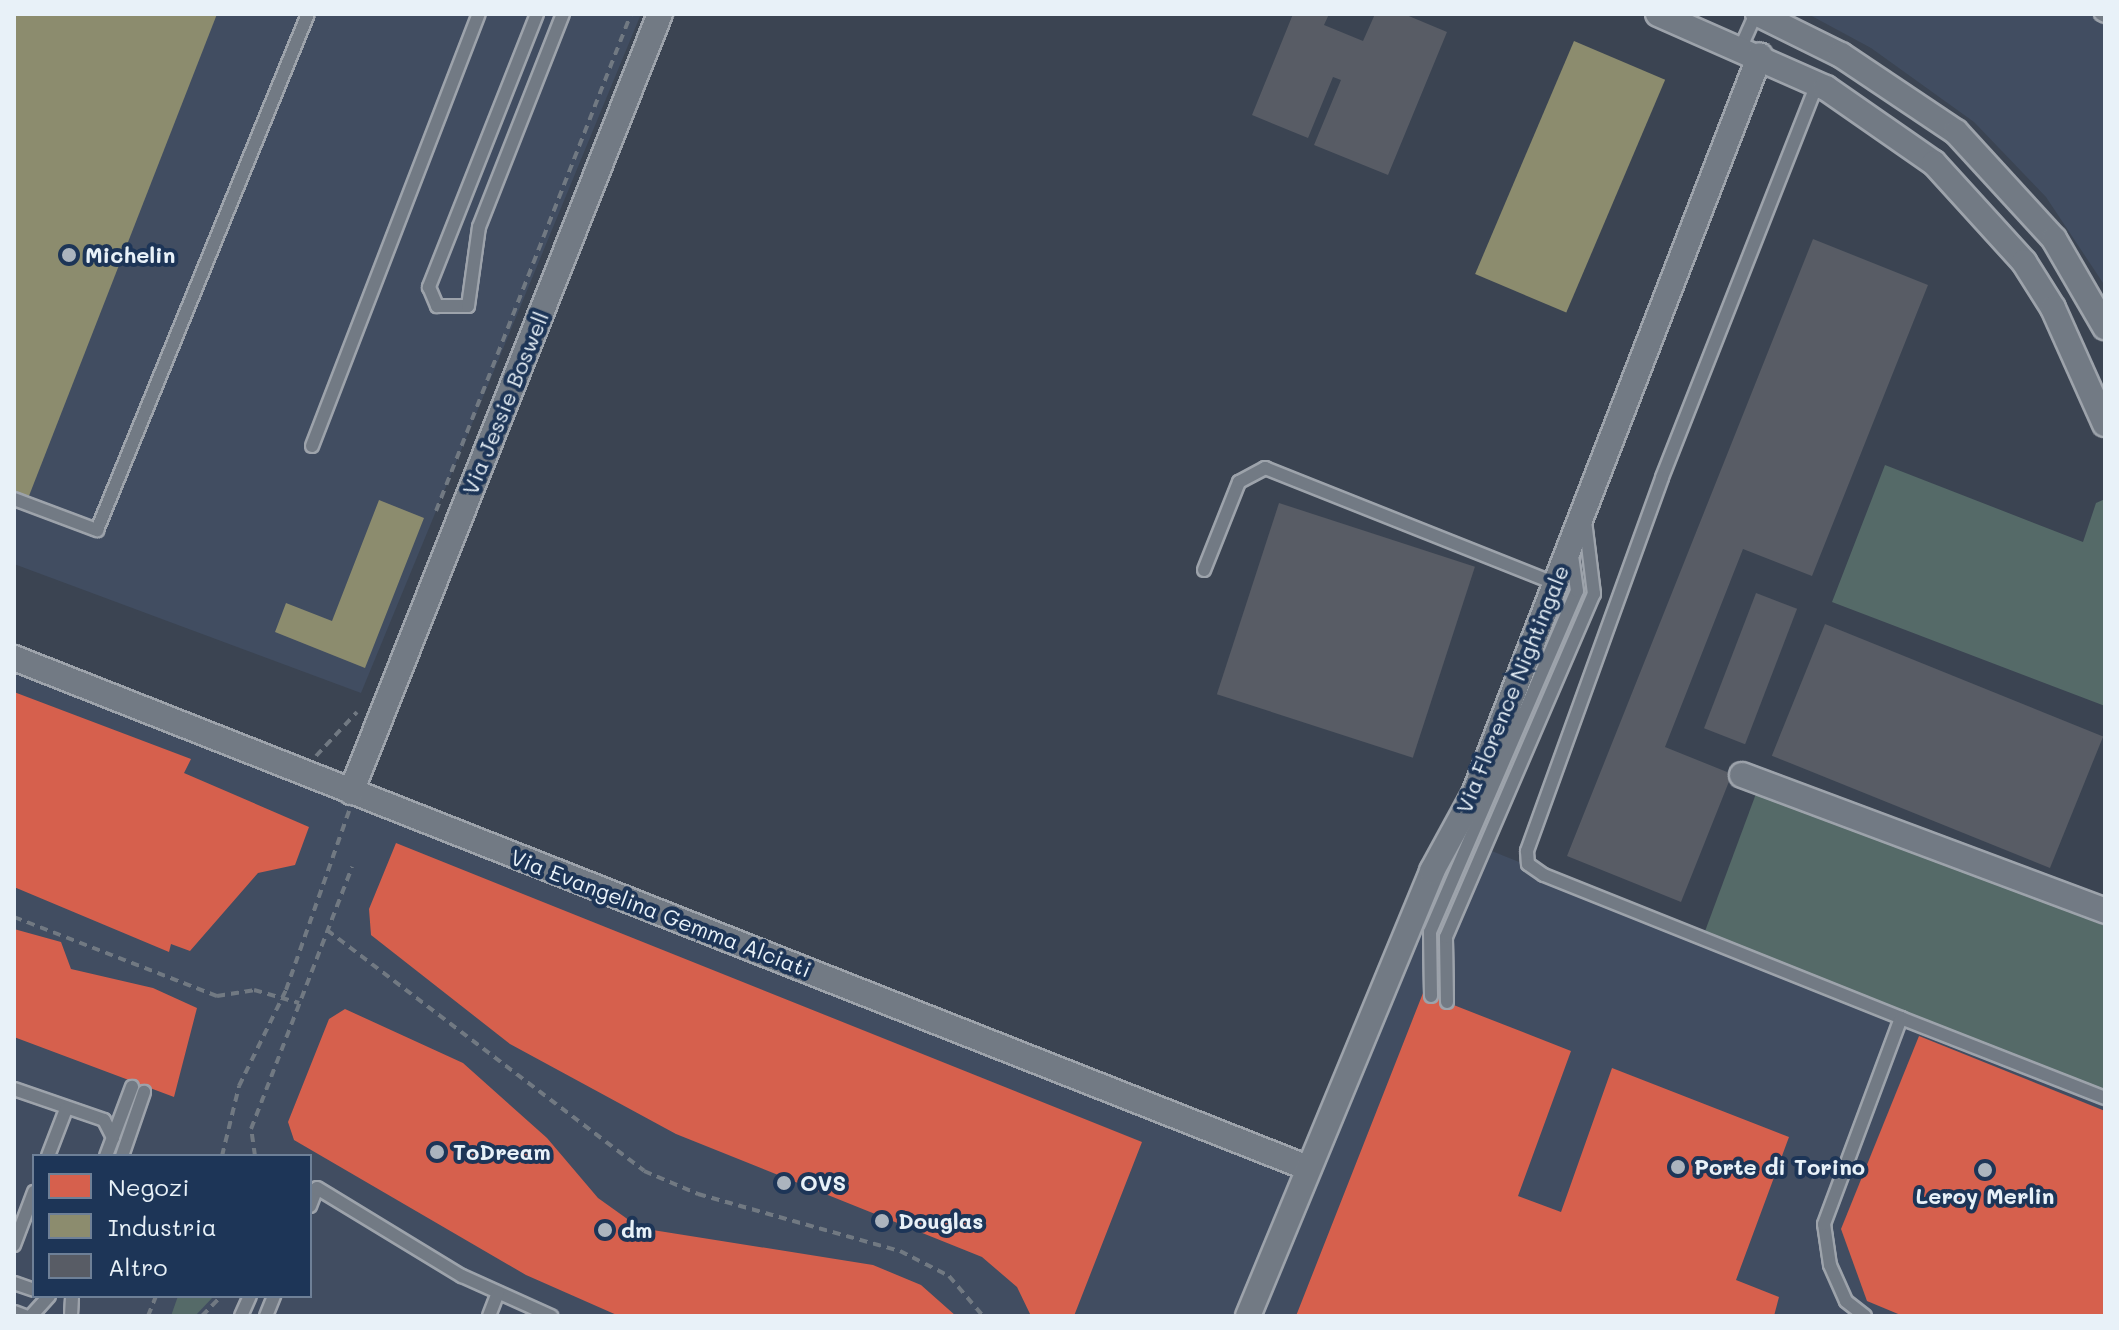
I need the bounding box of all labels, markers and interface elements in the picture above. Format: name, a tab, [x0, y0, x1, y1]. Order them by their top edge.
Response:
place label: Michelin	[85, 242, 175, 268]
marker: Michelin	[60, 246, 78, 264]
street label: Via Jessie Boswell	[456, 308, 554, 498]
street label: Via Florence Nightingale	[1450, 561, 1574, 817]
street label: Via Evangelina Gemma Alciati	[507, 843, 815, 983]
place label: ToDream	[453, 1139, 551, 1165]
marker: ToDream	[428, 1143, 446, 1161]
legend	[32, 1154, 312, 1298]
place label: Porte di Torino	[1694, 1154, 1865, 1180]
marker: Porte di Torino	[1669, 1158, 1687, 1176]
marker: Leroy Merlin	[1976, 1161, 1994, 1179]
place label: OVS	[800, 1170, 846, 1196]
text: Negozi	[108, 1171, 189, 1202]
marker: OVS	[775, 1174, 793, 1192]
place label: Leroy Merlin	[1916, 1183, 2054, 1209]
place label: Douglas	[898, 1208, 983, 1234]
text: Industria	[108, 1211, 217, 1242]
marker: Douglas	[873, 1212, 891, 1230]
place label: dm	[621, 1217, 652, 1243]
marker: dm	[596, 1221, 614, 1239]
text: Altro	[108, 1251, 167, 1282]

